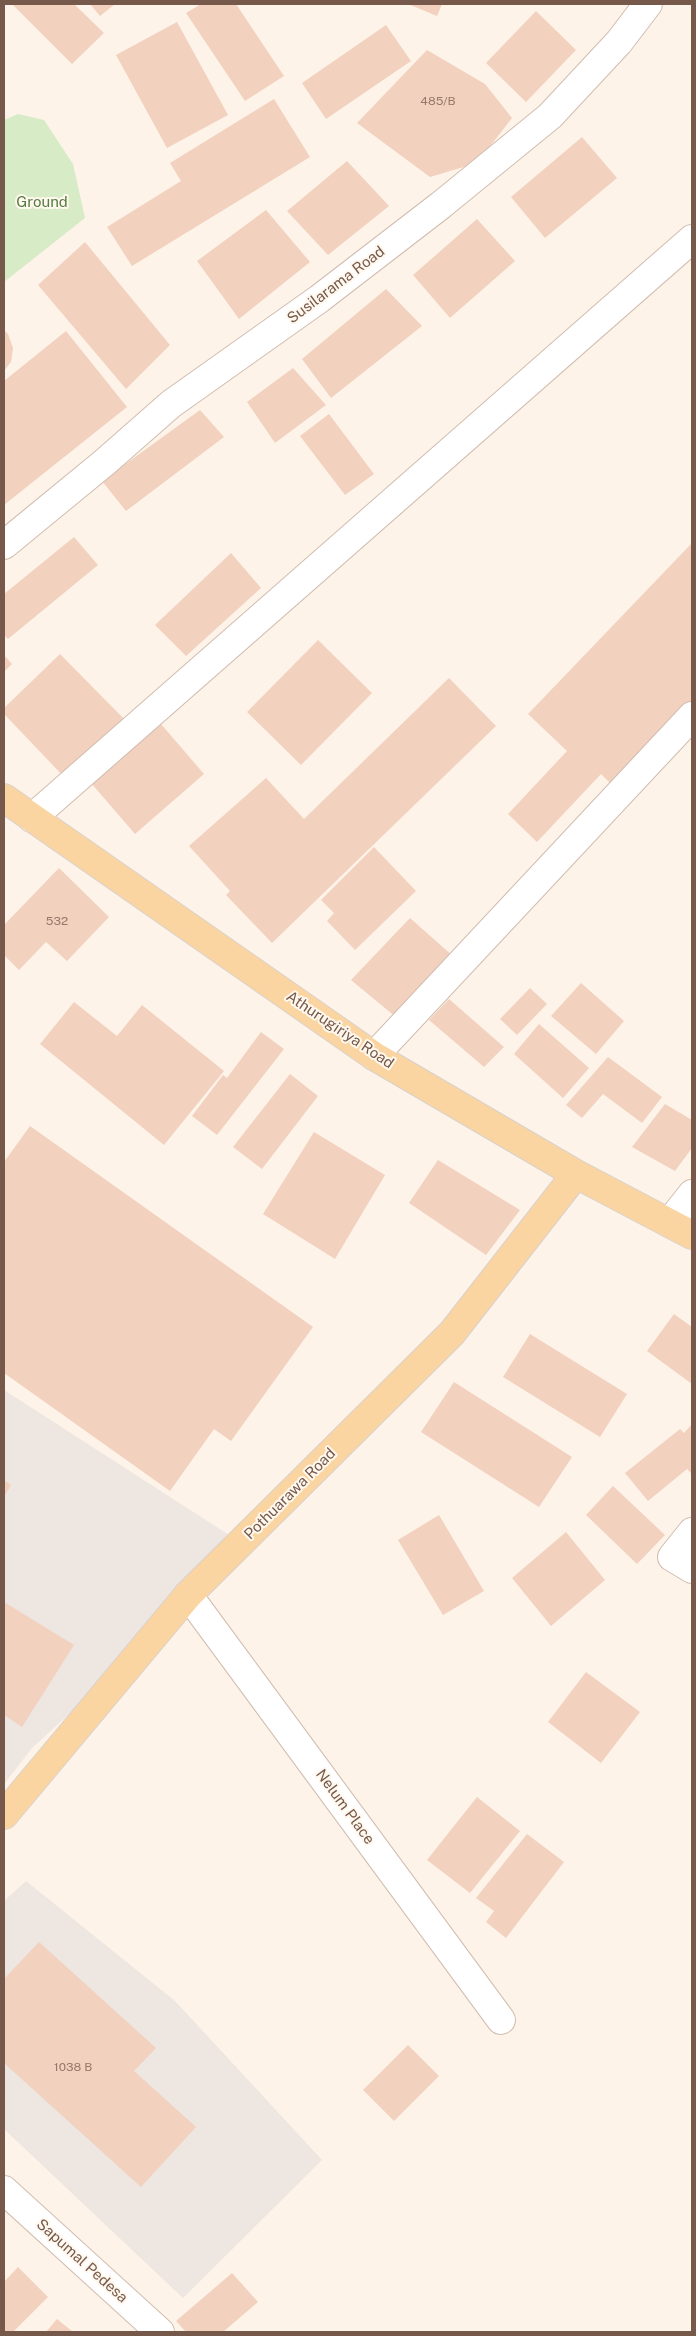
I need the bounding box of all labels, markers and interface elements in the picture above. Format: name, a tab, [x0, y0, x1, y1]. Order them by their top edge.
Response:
house number: 485/B	[420, 94, 456, 108]
park label: Ground	[16, 193, 68, 211]
street label: Susilarama Road	[284, 243, 388, 327]
house number: 532	[46, 914, 68, 928]
street label: Athurugiriya Road	[283, 987, 397, 1073]
street label: Pothuarawa Road	[241, 1445, 339, 1543]
street label: Nelum Place	[312, 1766, 378, 1848]
house number: 1038 B	[54, 2060, 92, 2074]
street label: Sapumal Pedesa	[33, 2215, 131, 2307]

